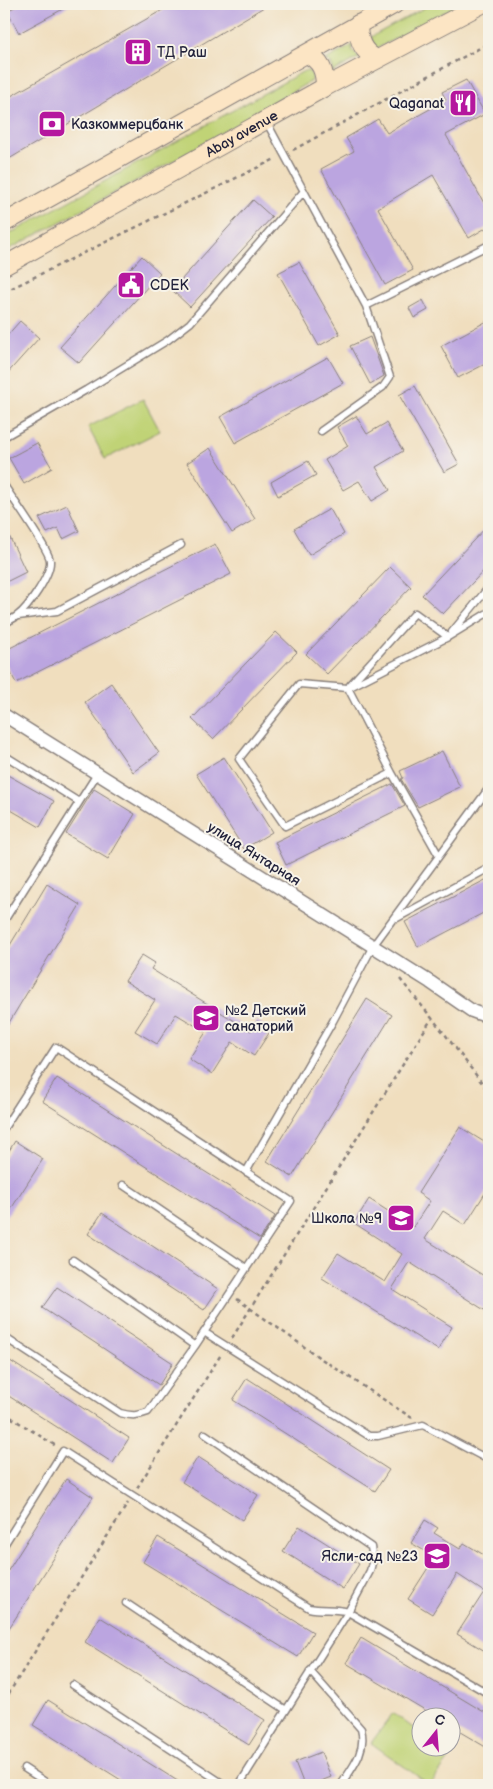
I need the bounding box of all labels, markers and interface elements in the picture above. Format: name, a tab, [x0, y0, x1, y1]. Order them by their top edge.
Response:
building icon: ТД Раш	[123, 37, 153, 67]
place label: ТД Раш	[157, 44, 207, 61]
restaurant icon: Qaganat	[448, 88, 478, 118]
place label: Qaganat	[389, 95, 445, 112]
street label: Abay avenue	[202, 107, 281, 161]
bank icon: Казкоммерцбанк	[37, 109, 67, 139]
place label: Казкоммерцбанк	[71, 116, 184, 133]
public building icon: CDEK	[116, 270, 146, 300]
place label: CDEK	[150, 277, 189, 294]
street label: улица Янтарная	[204, 819, 304, 890]
place label: №2 Детский санаторий	[225, 1002, 306, 1035]
school or university icon: №2 Детский санаторий	[191, 1003, 221, 1033]
school or university icon: Школа №9	[386, 1203, 416, 1233]
place label: Школа №9	[311, 1210, 382, 1227]
school or university icon: Ясли-сад №23	[422, 1541, 452, 1571]
place label: Ясли-сад №23	[321, 1548, 418, 1565]
north arrow	[410, 1706, 460, 1756]
text: С	[433, 1710, 447, 1730]

